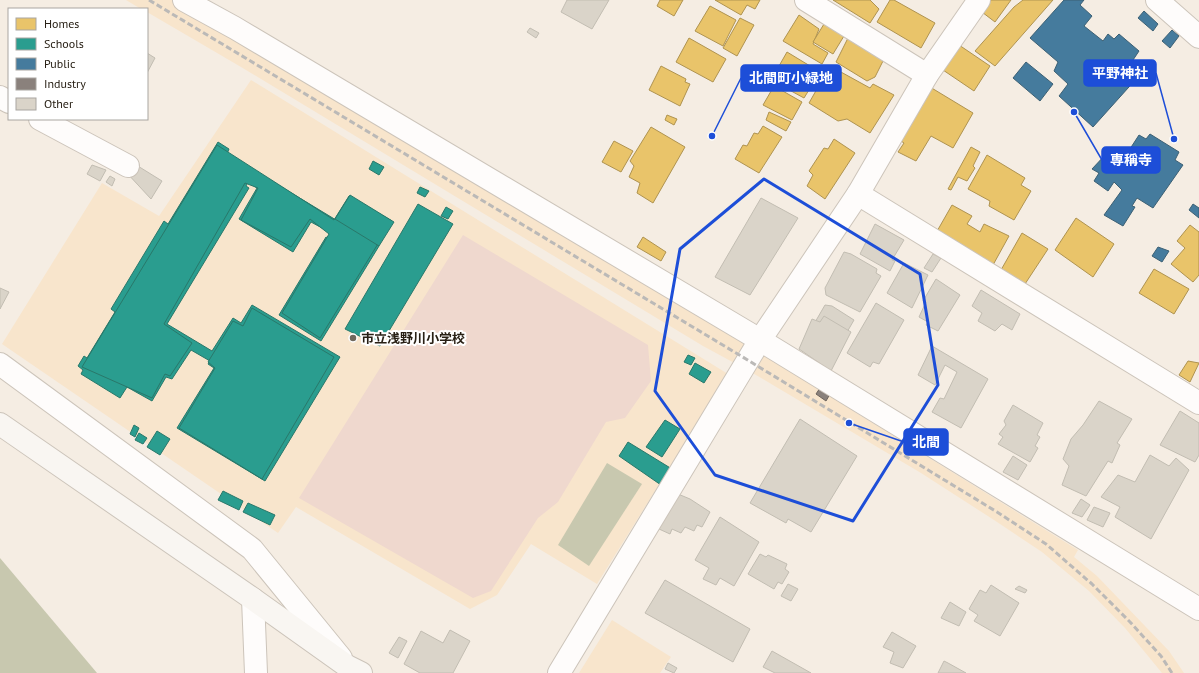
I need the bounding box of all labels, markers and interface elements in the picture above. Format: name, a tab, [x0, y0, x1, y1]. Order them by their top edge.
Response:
legend	[8, 8, 148, 120]
text: Homes	[44, 16, 79, 31]
text: Schools	[44, 36, 84, 51]
text: Public	[44, 56, 76, 71]
callout: 平野神社	[1084, 60, 1156, 86]
text: 平野神社	[1092, 64, 1148, 82]
callout: 北間町小緑地	[741, 65, 841, 91]
text: 北間町小緑地	[749, 69, 833, 87]
text: Industry	[44, 76, 86, 91]
text: Other	[44, 96, 73, 111]
callout: 専稱寺	[1102, 147, 1160, 173]
text: 専稱寺	[1110, 151, 1152, 169]
place label: 市立浅野川小学校	[361, 330, 465, 347]
marker: 市立浅野川小学校	[348, 333, 358, 343]
callout: 北間	[904, 429, 948, 455]
text: 北間	[912, 433, 940, 451]

